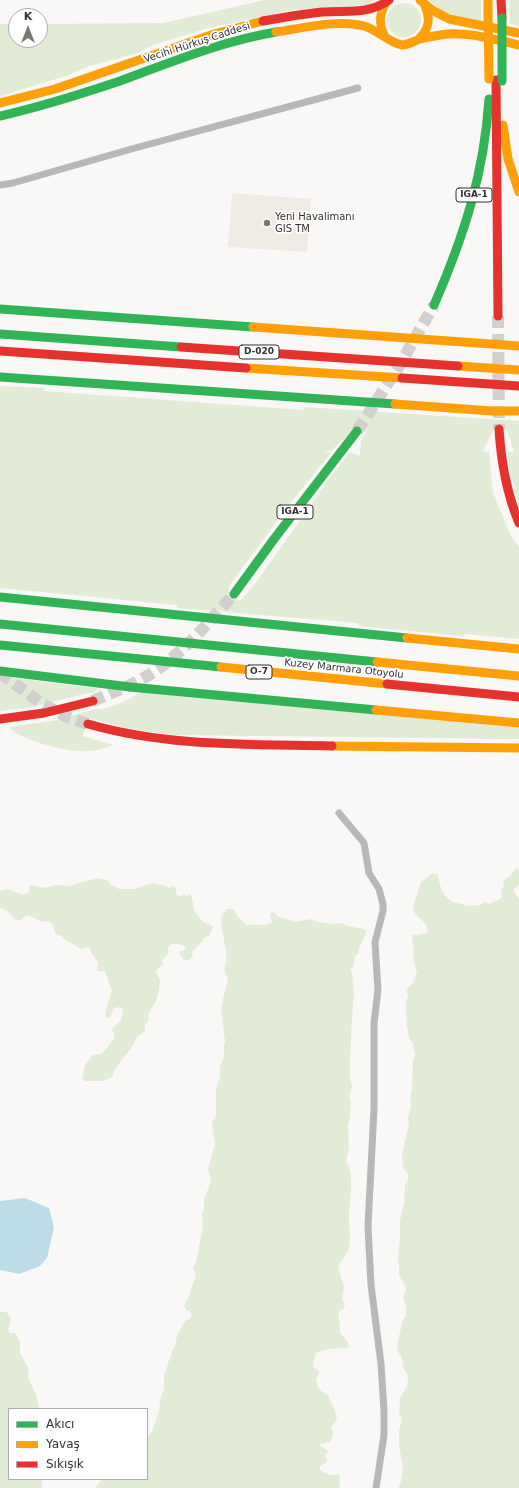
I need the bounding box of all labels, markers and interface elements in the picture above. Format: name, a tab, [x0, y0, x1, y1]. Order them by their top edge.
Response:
north arrow	[8, 8, 48, 48]
text: K	[24, 10, 32, 23]
street label: Vecihi Hürkuş Caddesi	[142, 20, 252, 66]
road number: IGA-1	[456, 188, 492, 202]
place label: Yeni Havalimanı GIS TM	[275, 211, 354, 234]
marker: Yeni Havalimanı GIS TM	[262, 218, 272, 228]
road number: D-020	[239, 345, 279, 359]
road number: IGA-1	[277, 505, 313, 519]
street label: Kuzey Marmara Otoyolu	[284, 657, 404, 681]
road number: O-7	[246, 665, 272, 679]
legend	[8, 1408, 148, 1480]
text: Akıcı	[46, 1417, 74, 1431]
text: Yavaş	[46, 1437, 80, 1451]
text: Sıkışık	[46, 1457, 84, 1471]

